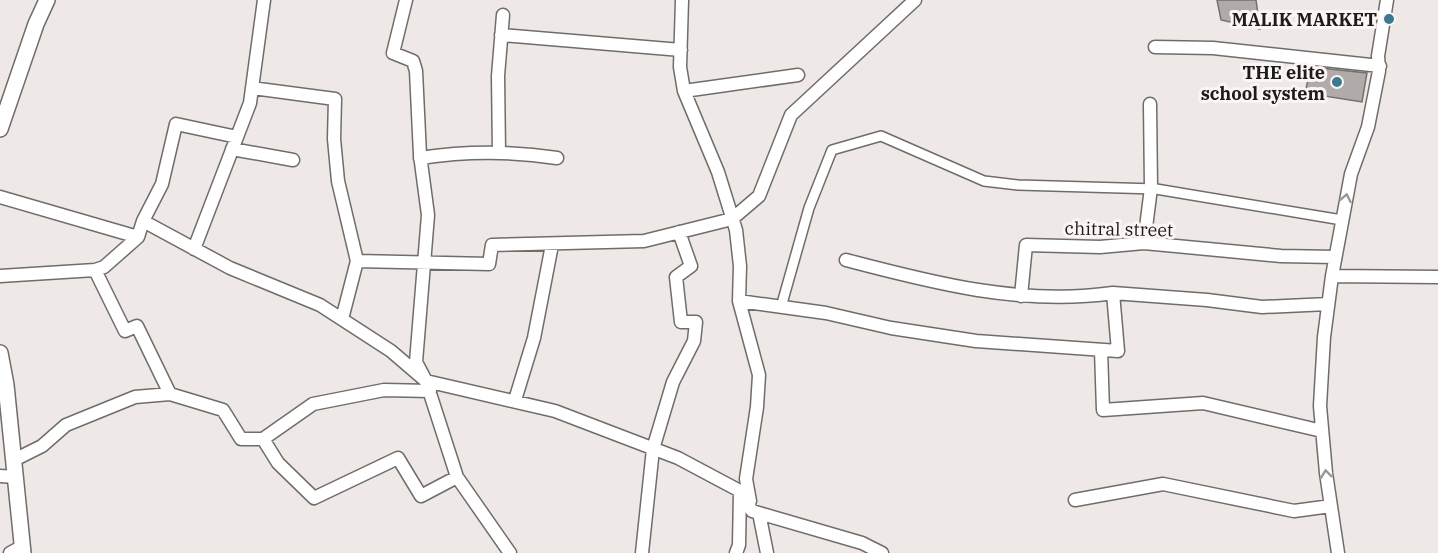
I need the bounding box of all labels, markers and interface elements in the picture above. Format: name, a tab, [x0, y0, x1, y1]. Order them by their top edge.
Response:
place label: MALIK MARKET	[1232, 8, 1377, 31]
marker: MALIK MARKET	[1382, 12, 1396, 26]
place label: THE elite school system	[1201, 61, 1326, 105]
marker: THE elite school system	[1330, 75, 1344, 89]
one-way arrow	[1339, 193, 1352, 203]
street label: chitral street	[1065, 217, 1173, 241]
one-way arrow	[1320, 470, 1333, 479]

